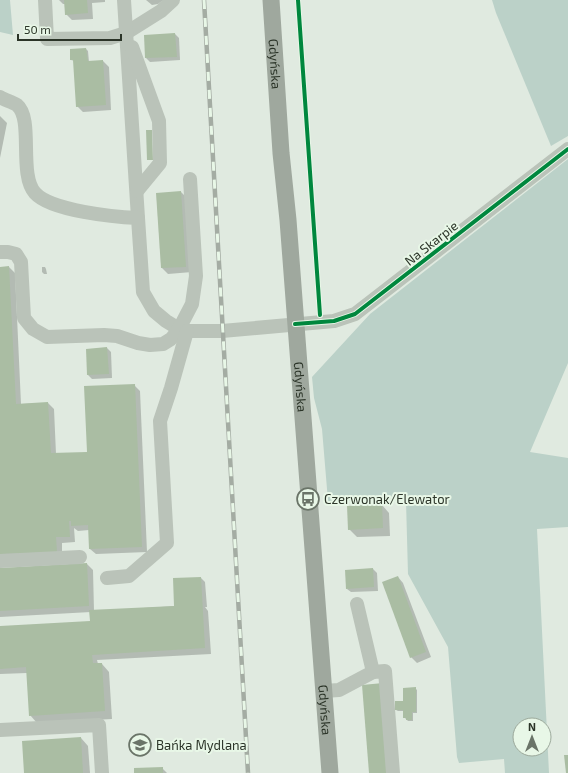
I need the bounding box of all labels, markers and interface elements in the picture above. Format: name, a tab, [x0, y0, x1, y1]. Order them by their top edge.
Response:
scale bar	[18, 16, 121, 42]
text: 50 m	[24, 22, 51, 36]
street label: Gdyńska	[266, 38, 285, 90]
street label: Na Skarpie	[401, 217, 461, 269]
street label: Gdyńska	[291, 361, 311, 413]
bus stop icon: Czerwonak/Elewator	[295, 486, 321, 512]
place label: Czerwonak/Elewator	[324, 491, 450, 507]
street label: Gdyńska	[315, 684, 335, 736]
north arrow	[512, 717, 552, 757]
text: N	[528, 720, 536, 733]
school or university icon: Bańka Mydlana	[127, 732, 153, 758]
place label: Bańka Mydlana	[156, 737, 247, 753]

